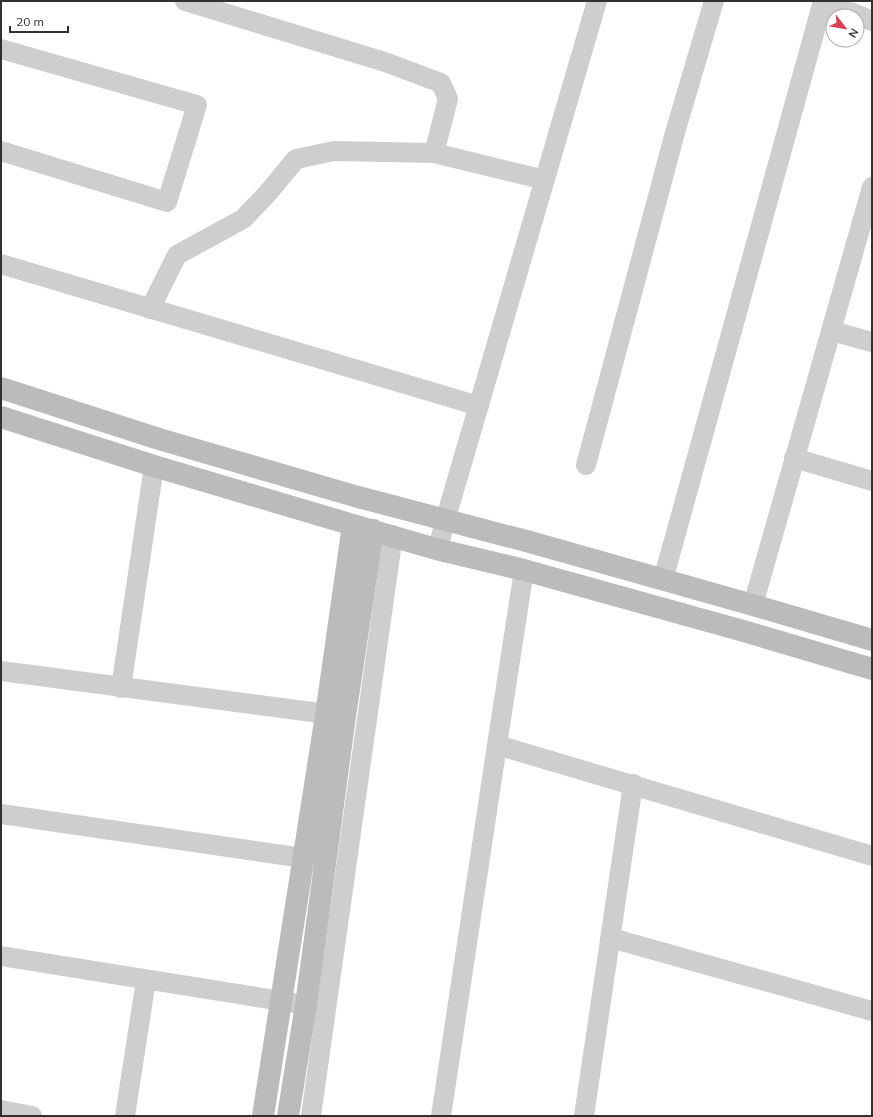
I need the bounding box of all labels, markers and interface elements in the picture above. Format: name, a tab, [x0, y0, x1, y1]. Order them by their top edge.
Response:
scale bar	[10, 8, 68, 34]
north arrow	[825, 8, 865, 48]
text: 20 m	[16, 14, 44, 29]
text: N	[845, 26, 862, 40]

